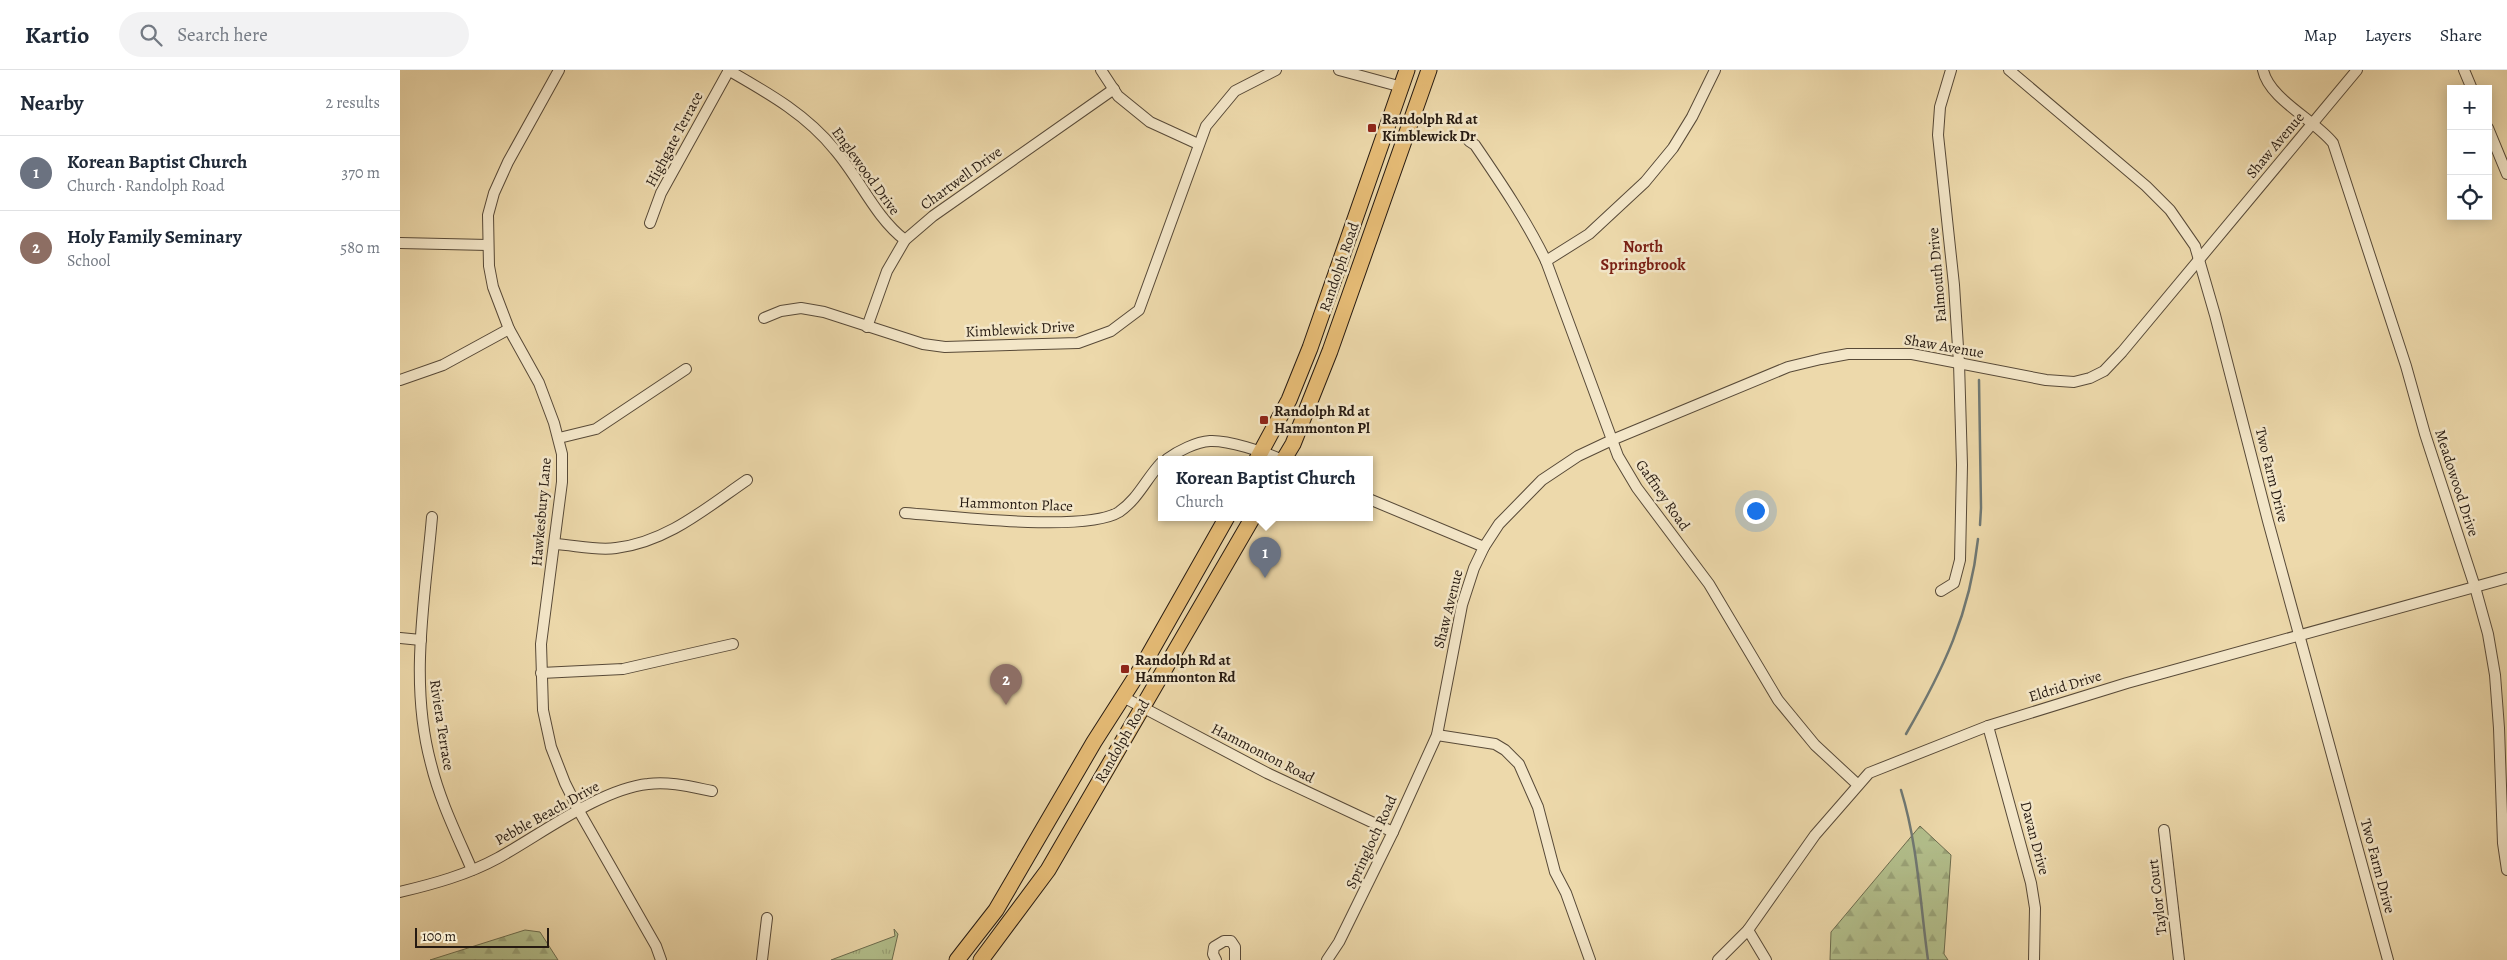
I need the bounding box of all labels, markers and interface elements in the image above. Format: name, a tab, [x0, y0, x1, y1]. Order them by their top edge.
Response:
search box	[119, 12, 469, 57]
text: Kartio	[25, 19, 89, 51]
icon: search	[137, 21, 165, 49]
text: Search here	[177, 22, 268, 48]
text: Map	[2304, 23, 2337, 47]
text: Layers	[2365, 23, 2412, 47]
text: Share	[2440, 23, 2482, 47]
map controls	[2447, 85, 2492, 220]
button: +	[2447, 85, 2492, 130]
street label: Highgate Terrace	[641, 88, 708, 190]
text: Nearby	[20, 89, 83, 117]
text: 2 results	[325, 92, 380, 114]
street label: Shaw Avenue	[2241, 107, 2309, 182]
place label: Randolph Rd at Kimblewick Dr	[1382, 109, 1478, 146]
marker: Randolph Rd at Kimblewick Dr	[1366, 122, 1378, 134]
street label: Englewood Drive	[827, 123, 905, 219]
button: −	[2447, 130, 2492, 175]
street label: Chartwell Drive	[916, 142, 1006, 214]
text: Korean Baptist Church	[67, 149, 247, 175]
text: 1	[33, 162, 39, 184]
text: 370 m	[342, 162, 380, 184]
text: Church · Randolph Road	[67, 175, 225, 197]
button: locate	[2447, 175, 2492, 220]
street label: Randolph Road	[1314, 219, 1364, 314]
text: Holy Family Seminary	[67, 224, 242, 250]
street label: Falmouth Drive	[1923, 226, 1951, 323]
district label: North Springbrook	[1600, 236, 1686, 276]
text: 2	[32, 237, 40, 259]
text: 580 m	[340, 237, 380, 259]
text: School	[67, 250, 110, 272]
street label: Kimblewick Drive	[965, 316, 1075, 342]
street label: Shaw Avenue	[1903, 329, 1986, 363]
place label: Randolph Rd at Hammonton Pl	[1274, 401, 1370, 438]
marker: Randolph Rd at Hammonton Pl	[1258, 414, 1270, 426]
street label: Two Farm Drive	[2251, 425, 2294, 525]
street label: Meadowood Drive	[2430, 427, 2484, 539]
popup	[1158, 456, 1373, 521]
street label: Gaffney Road	[1631, 456, 1695, 535]
street label: Hawkesbury Lane	[526, 457, 556, 567]
text: Korean Baptist Church	[1175, 465, 1356, 491]
text: Church	[1175, 491, 1224, 513]
street label: Hammonton Place	[959, 492, 1074, 516]
your location	[1743, 498, 1769, 524]
pin: 1	[1249, 537, 1281, 578]
street label: Shaw Avenue	[1429, 567, 1468, 651]
place label: Randolph Rd at Hammonton Rd	[1135, 650, 1236, 687]
marker: Randolph Rd at Hammonton Rd	[1119, 663, 1131, 675]
pin: 2	[990, 664, 1022, 705]
street label: Eldrid Drive	[2026, 665, 2104, 707]
street label: Riviera Terrace	[425, 678, 459, 772]
street label: Randolph Road	[1090, 695, 1154, 786]
street label: Hammonton Road	[1208, 718, 1319, 788]
street label: Pebble Beach Drive	[491, 776, 603, 850]
street label: Springloch Road	[1341, 791, 1402, 892]
street label: Davan Drive	[2016, 799, 2055, 877]
street label: Two Farm Drive	[2356, 817, 2400, 916]
street label: Taylor Court	[2142, 858, 2172, 936]
scale bar	[415, 925, 549, 948]
text: 100 m	[422, 927, 456, 946]

